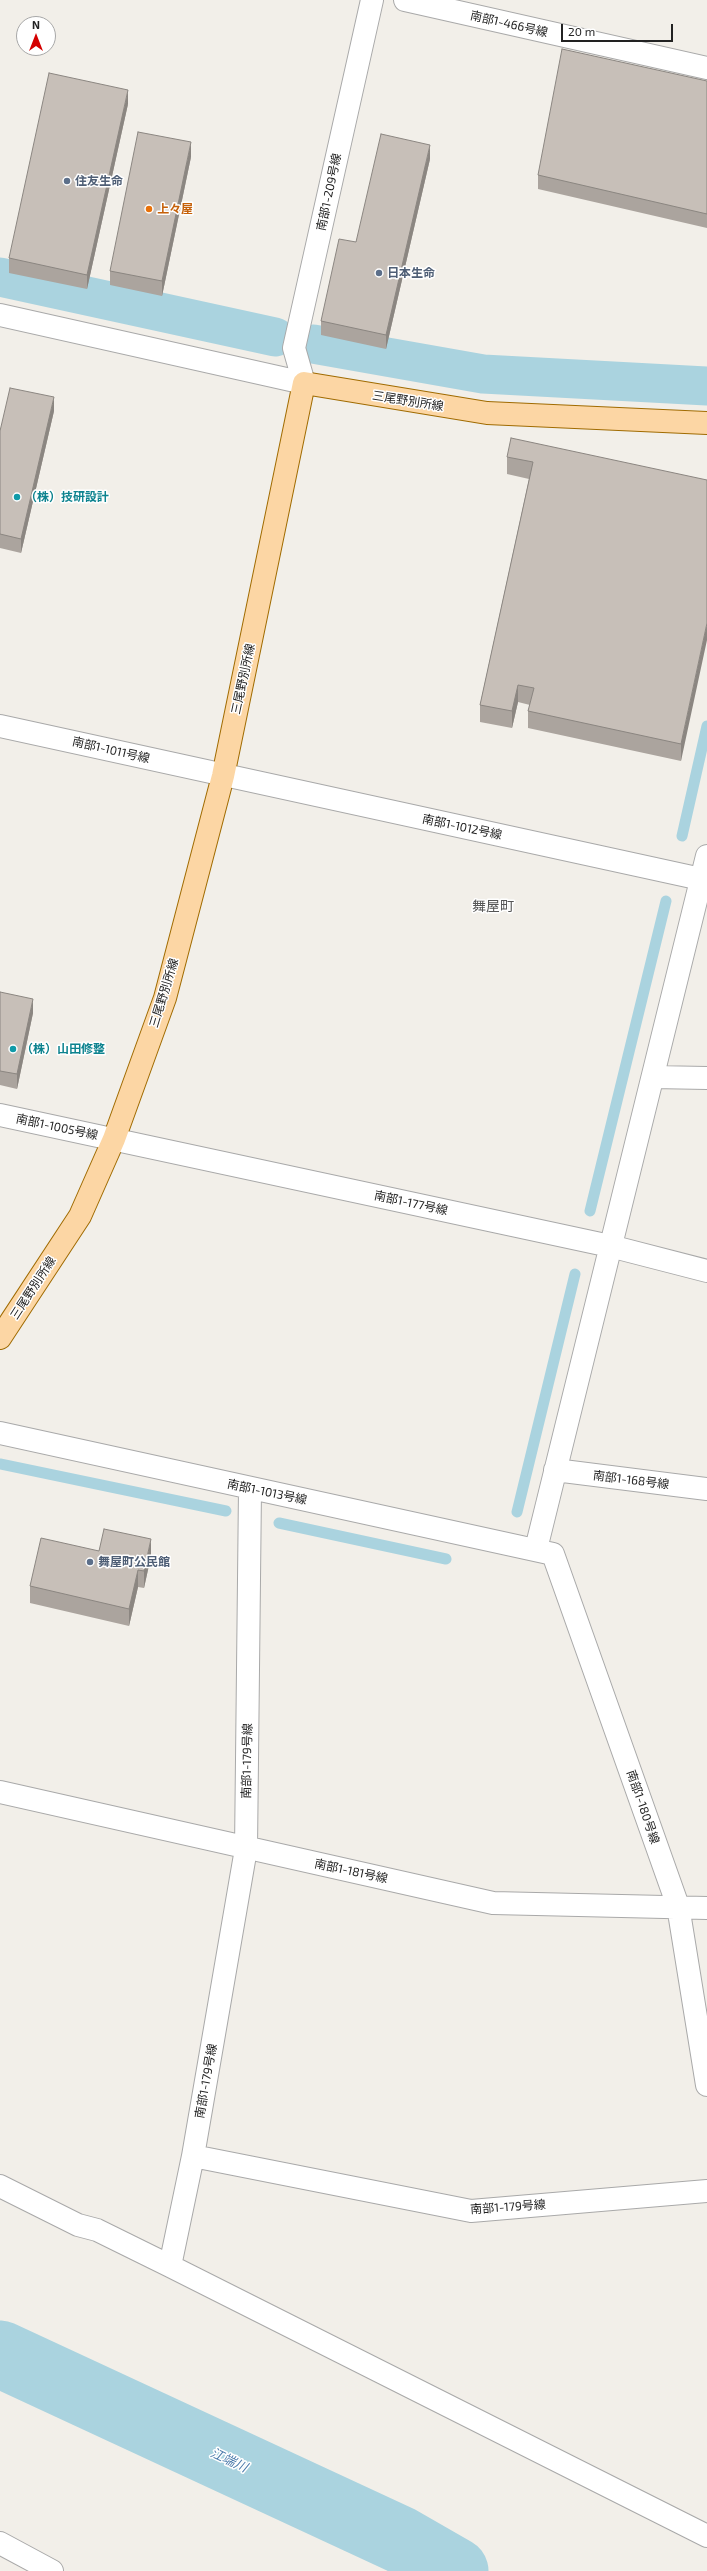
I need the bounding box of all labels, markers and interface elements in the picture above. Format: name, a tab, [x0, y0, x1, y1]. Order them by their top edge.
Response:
street label: 南部1-466号線	[469, 8, 549, 40]
north arrow	[16, 16, 56, 56]
scale bar	[563, 16, 675, 42]
text: N	[32, 18, 40, 31]
text: 20 m	[568, 24, 595, 38]
street label: 南部1-209号線	[314, 152, 344, 232]
place label: 住友生命	[75, 174, 123, 188]
marker: 住友生命	[62, 176, 72, 186]
place label: 上々屋	[157, 202, 193, 216]
marker: 上々屋	[144, 204, 154, 214]
place label: 日本生命	[387, 266, 435, 280]
marker: 日本生命	[374, 268, 384, 278]
street label: 三尾野別所線	[371, 388, 445, 414]
place label: （株）技研設計	[25, 490, 109, 504]
marker: （株）技研設計	[12, 492, 22, 502]
street label: 三尾野別所線	[228, 642, 258, 716]
street label: 南部1-1011号線	[71, 734, 151, 766]
street label: 南部1-1012号線	[421, 812, 503, 842]
district label: 舞屋町	[472, 898, 514, 914]
street label: 三尾野別所線	[147, 956, 181, 1030]
place label: （株）山田修整	[21, 1042, 105, 1056]
marker: （株）山田修整	[8, 1044, 18, 1054]
street label: 南部1-1005号線	[15, 1111, 99, 1143]
street label: 南部1-177号線	[373, 1188, 449, 1218]
street label: 三尾野別所線	[7, 1254, 59, 1322]
street label: 南部1-168号線	[592, 1468, 670, 1492]
street label: 南部1-1013号線	[226, 1477, 308, 1507]
place label: 舞屋町公民館	[98, 1555, 170, 1569]
marker: 舞屋町公民館	[85, 1557, 95, 1567]
street label: 南部1-179号線	[239, 1723, 255, 1799]
street label: 南部1-180号線	[624, 1768, 662, 1846]
street label: 南部1-181号線	[313, 1856, 389, 1886]
street label: 南部1-179号線	[192, 2043, 220, 2119]
street label: 南部1-179号線	[470, 2197, 546, 2217]
water label: 江端川	[208, 2445, 250, 2475]

